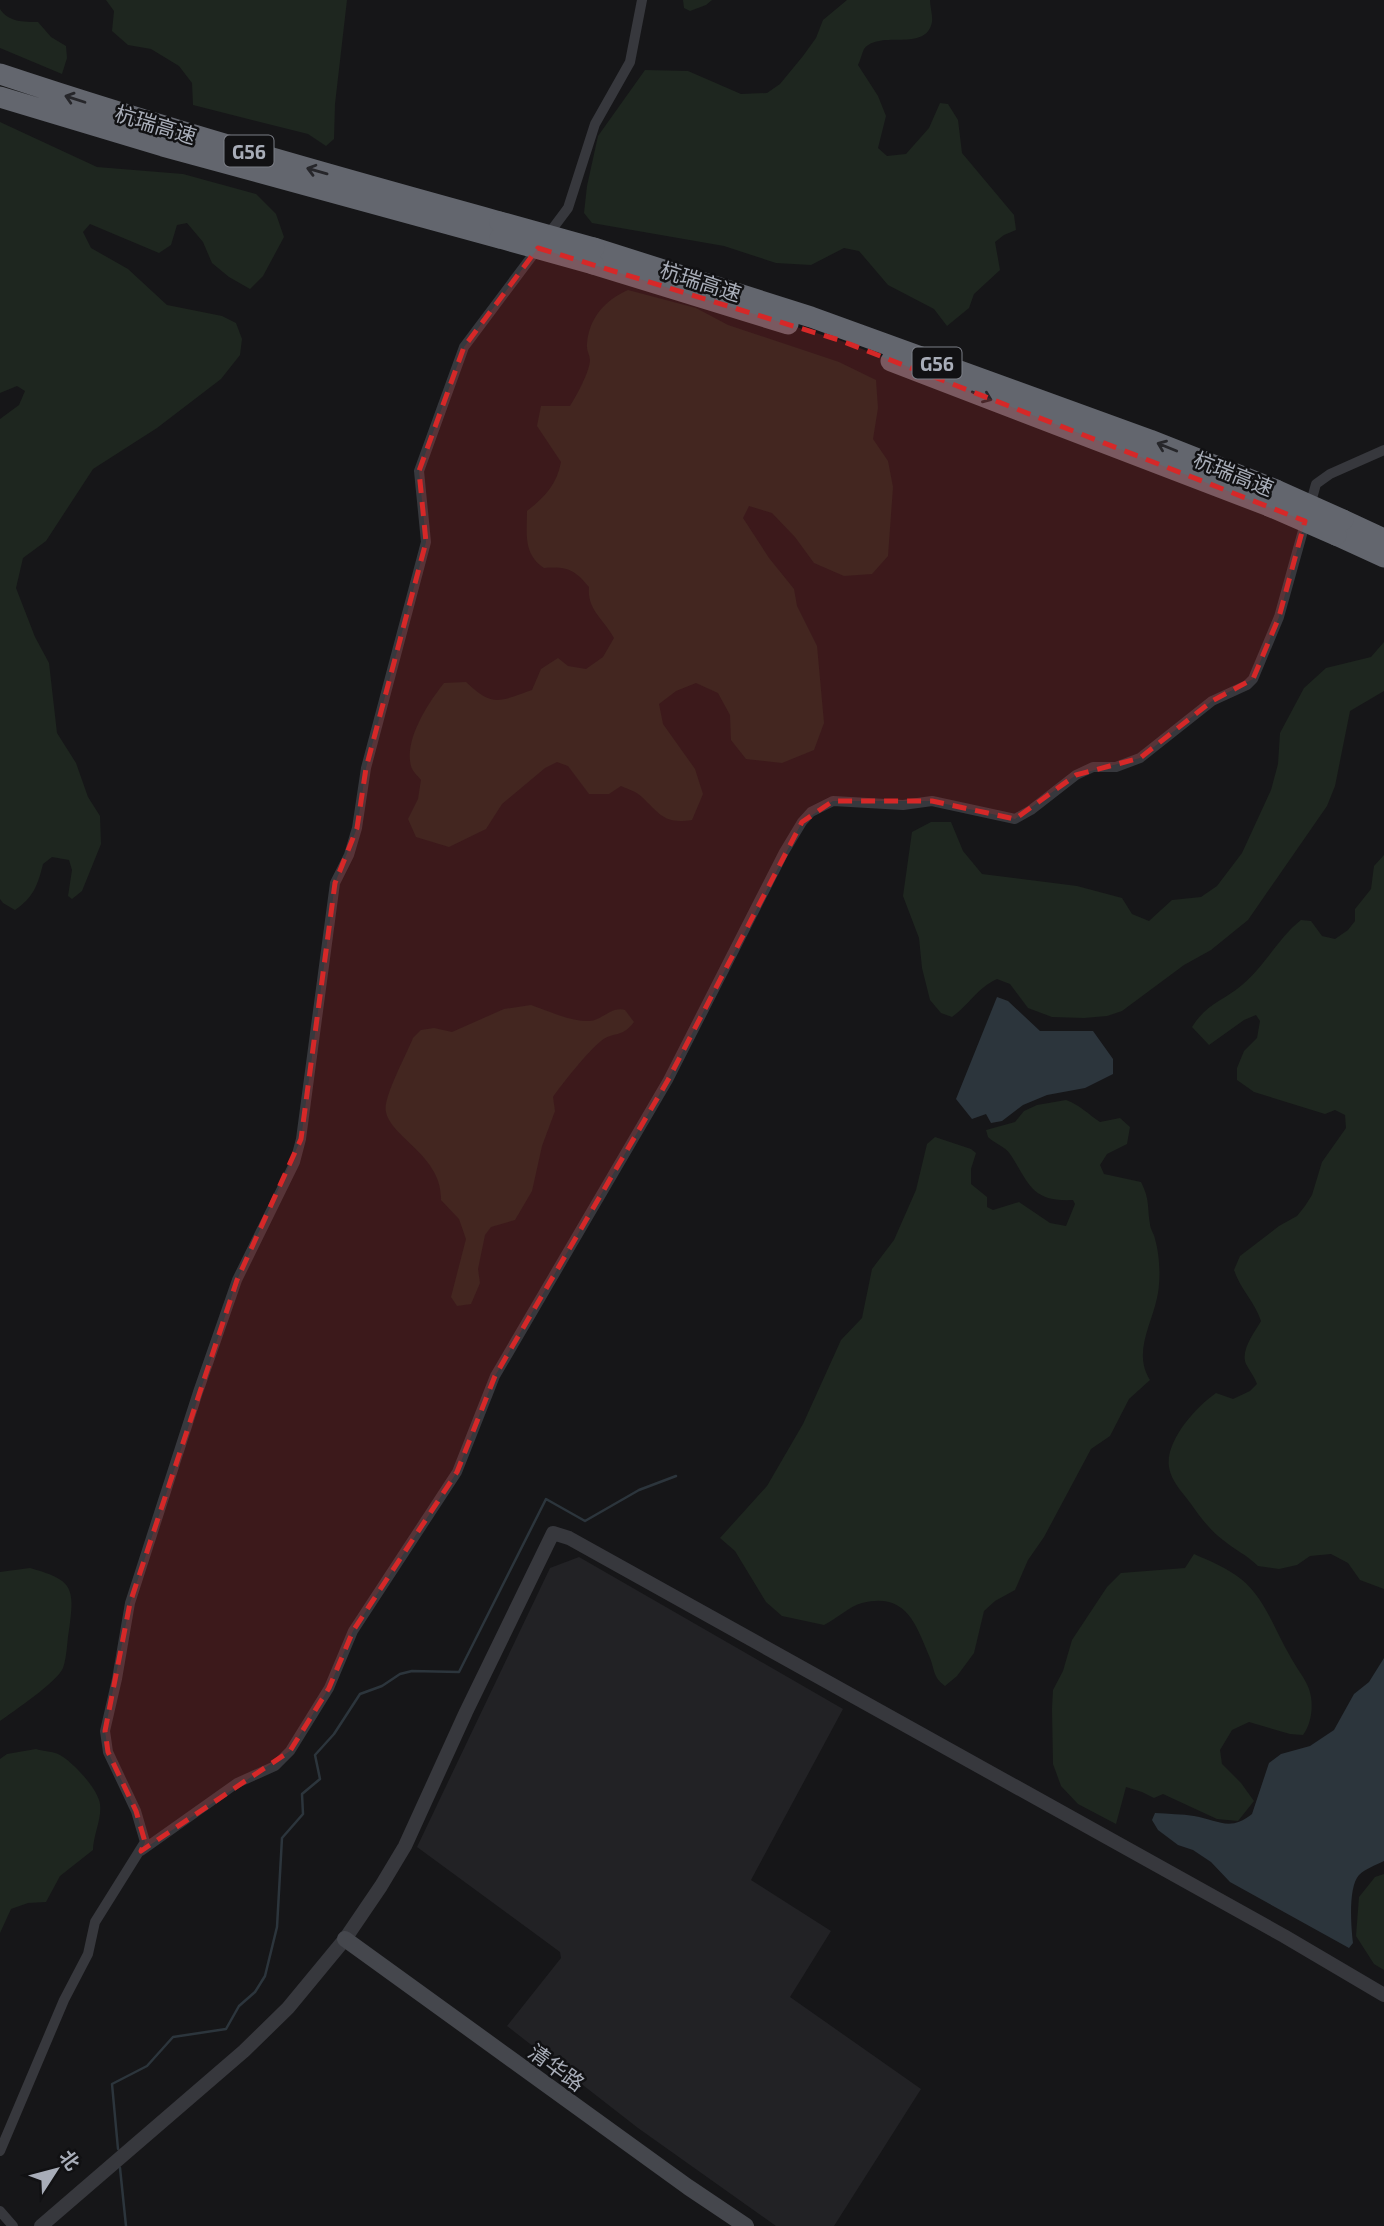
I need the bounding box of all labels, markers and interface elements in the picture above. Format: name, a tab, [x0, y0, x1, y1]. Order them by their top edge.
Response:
one-way arrow	[64, 92, 86, 105]
street label: 杭瑞高速	[112, 100, 200, 148]
road number: G56	[224, 136, 274, 167]
one-way arrow	[306, 163, 328, 176]
street label: 杭瑞高速	[657, 256, 745, 306]
road number: G56	[912, 348, 962, 378]
one-way arrow	[970, 391, 992, 404]
one-way arrow	[1157, 439, 1179, 452]
street label: 杭瑞高速	[1190, 446, 1278, 500]
street label: 清华路	[524, 2038, 590, 2096]
north arrow	[21, 2135, 91, 2205]
text: 北	[55, 2145, 85, 2174]

